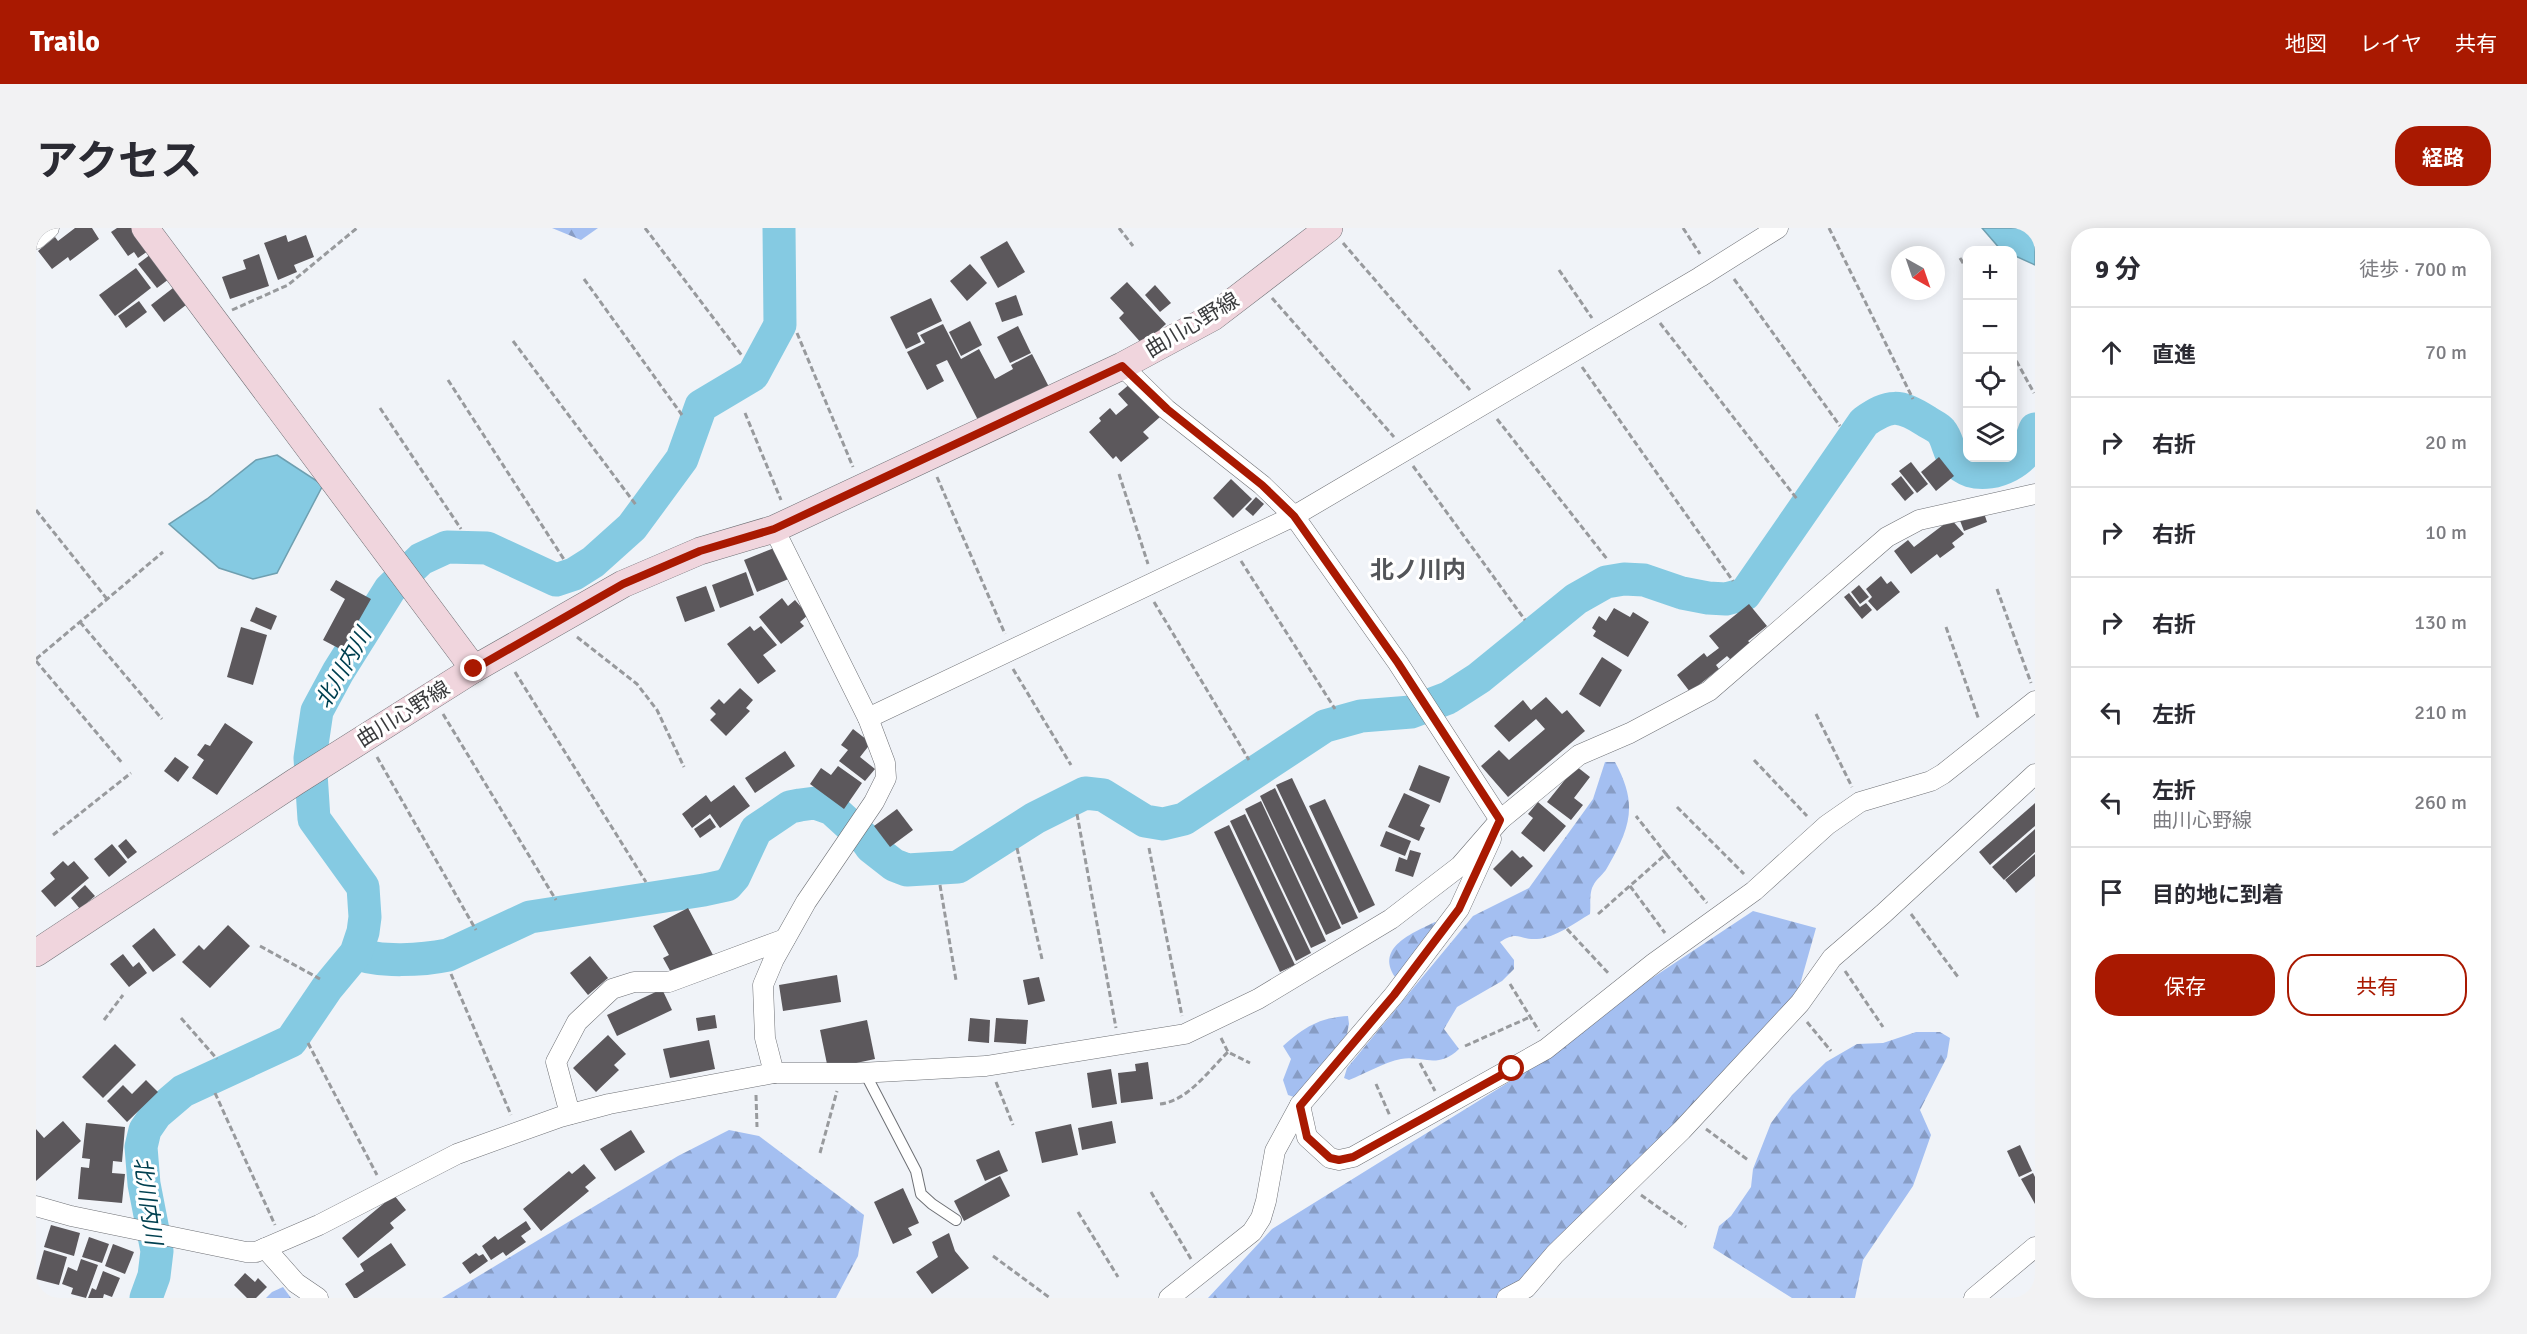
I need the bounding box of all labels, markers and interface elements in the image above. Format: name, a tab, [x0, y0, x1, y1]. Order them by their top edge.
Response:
text: Trailo	[30, 25, 100, 59]
text: 地図	[2285, 31, 2327, 57]
text: レイヤ	[2360, 31, 2422, 57]
text: 共有	[2455, 31, 2497, 57]
button: 経路	[2395, 126, 2491, 186]
text: アクセス	[36, 136, 202, 187]
north arrow	[1891, 246, 1945, 300]
map controls	[1963, 246, 2017, 462]
button: +	[1963, 246, 2017, 300]
text: 9 分	[2095, 254, 2141, 286]
text: 徒歩 · 700 m	[2359, 257, 2467, 282]
street label: 曲川心野線	[1140, 287, 1244, 363]
button: −	[1963, 300, 2017, 354]
icon: ahead	[2095, 336, 2128, 369]
text: 70 m	[2425, 340, 2467, 365]
text: 直進	[2152, 341, 2196, 368]
button: locate	[1963, 354, 2017, 408]
button: layers	[1963, 408, 2017, 462]
icon: right	[2095, 426, 2128, 459]
text: 20 m	[2425, 430, 2467, 455]
text: 右折	[2152, 431, 2196, 458]
icon: right	[2095, 516, 2128, 549]
text: 10 m	[2425, 520, 2467, 545]
text: 右折	[2152, 521, 2196, 548]
district label: 北ノ川内	[1370, 555, 1466, 585]
icon: right	[2095, 606, 2128, 639]
text: 130 m	[2414, 610, 2467, 635]
text: 右折	[2152, 611, 2196, 638]
water label: 北川内川	[309, 621, 378, 713]
route end	[460, 655, 486, 681]
street label: 曲川心野線	[352, 675, 454, 753]
icon: left	[2095, 696, 2128, 729]
text: 210 m	[2414, 700, 2467, 725]
text: 左折	[2152, 701, 2196, 728]
text: 左折	[2152, 777, 2196, 804]
icon: left	[2095, 786, 2128, 819]
text: 260 m	[2414, 790, 2467, 815]
text: 曲川心野線	[2152, 808, 2252, 833]
icon: arrive	[2095, 876, 2128, 909]
text: 目的地に到着	[2152, 881, 2284, 908]
button: 保存	[2095, 954, 2275, 1016]
button: 共有	[2287, 954, 2467, 1016]
route start	[1498, 1055, 1524, 1081]
water label: 北川内川	[129, 1156, 168, 1248]

